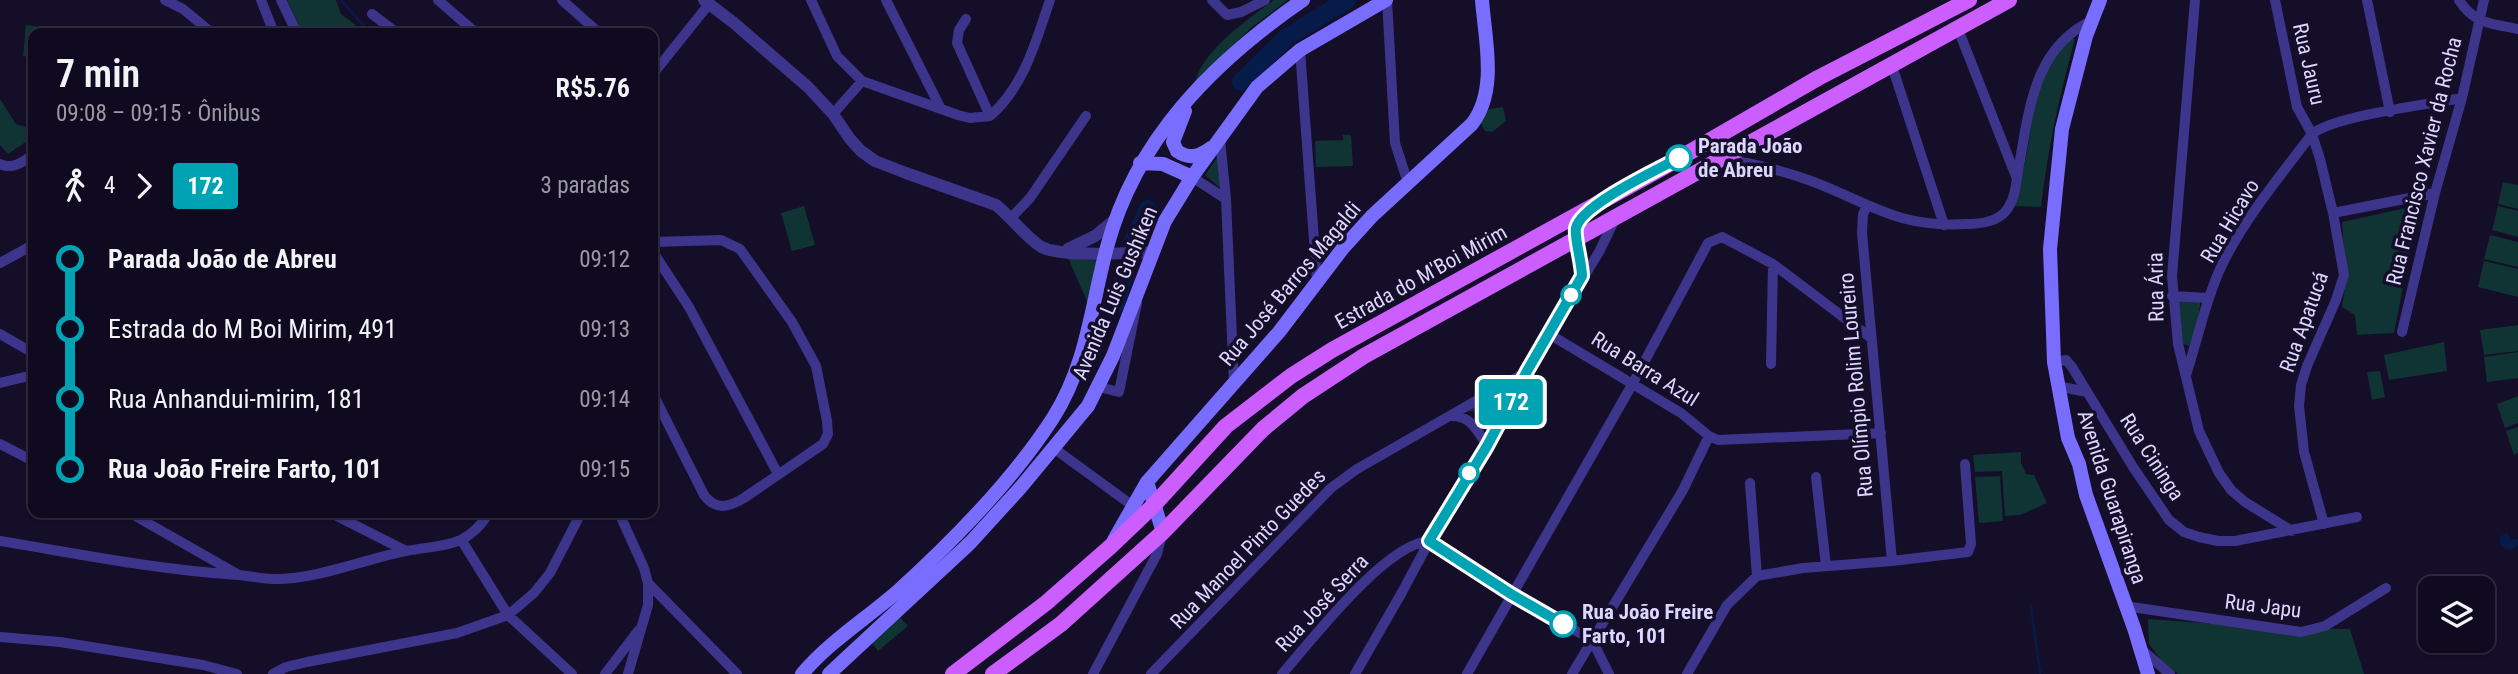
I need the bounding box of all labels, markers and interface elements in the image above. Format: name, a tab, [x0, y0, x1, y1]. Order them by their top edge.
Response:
street label: Rua Jauru	[2288, 21, 2330, 107]
street label: Rua Francisco Xavier da Rocha	[2382, 35, 2466, 287]
text: 7 min	[56, 52, 140, 96]
text: R$5.76	[556, 73, 630, 103]
text: 09:08 – 09:15 · Ônibus	[56, 100, 261, 127]
place label: Parada João de Abreu	[1698, 134, 1802, 182]
marker: Parada João de Abreu	[1666, 145, 1692, 171]
icon: walk	[56, 167, 94, 205]
icon: forward	[125, 167, 163, 205]
text: 4	[104, 172, 115, 199]
text: 172	[187, 172, 224, 200]
text: 3 paradas	[541, 172, 630, 199]
street label: Rua Hicavo	[2196, 175, 2264, 267]
street label: Rua José Barros Magaldi	[1214, 197, 1366, 371]
street label: Avenida Luis Gushiken	[1068, 203, 1162, 383]
street label: Estrada do M'Boi Mirim	[1331, 220, 1511, 334]
text: Parada João de Abreu	[108, 244, 337, 274]
text: 09:12	[579, 246, 630, 273]
street label: Rua Ária	[2143, 252, 2169, 322]
street label: Rua Apatucá	[2275, 269, 2333, 375]
street label: Rua Olímpio Rolim Loureiro	[1834, 272, 1878, 498]
unlabelled marker	[1561, 285, 1581, 305]
text: Estrada do M Boi Mirim, 491	[108, 314, 397, 344]
text: 09:13	[579, 316, 630, 343]
street label: Rua Barra Azul	[1587, 327, 1703, 411]
line badge: 172	[1471, 379, 1551, 425]
text: Rua Anhandui-mirim, 181	[108, 384, 364, 414]
text: 09:14	[579, 386, 630, 413]
text: 172	[1493, 388, 1529, 416]
street label: Avenida Guarapiranga	[2073, 407, 2151, 587]
street label: Rua Cininga	[2115, 409, 2189, 505]
text: Rua João Freire Farto, 101	[108, 454, 382, 484]
text: 09:15	[579, 456, 630, 483]
unlabelled marker	[1459, 463, 1479, 483]
street label: Rua Manoel Pinto Guedes	[1166, 464, 1330, 634]
street label: Rua José Serra	[1271, 549, 1373, 657]
map controls	[2418, 576, 2495, 653]
button: layers	[2418, 576, 2495, 653]
street label: Rua Japu	[2223, 589, 2303, 623]
place label: Rua João Freire Farto, 101	[1582, 600, 1713, 648]
marker: Rua João Freire Farto, 101	[1550, 611, 1576, 637]

